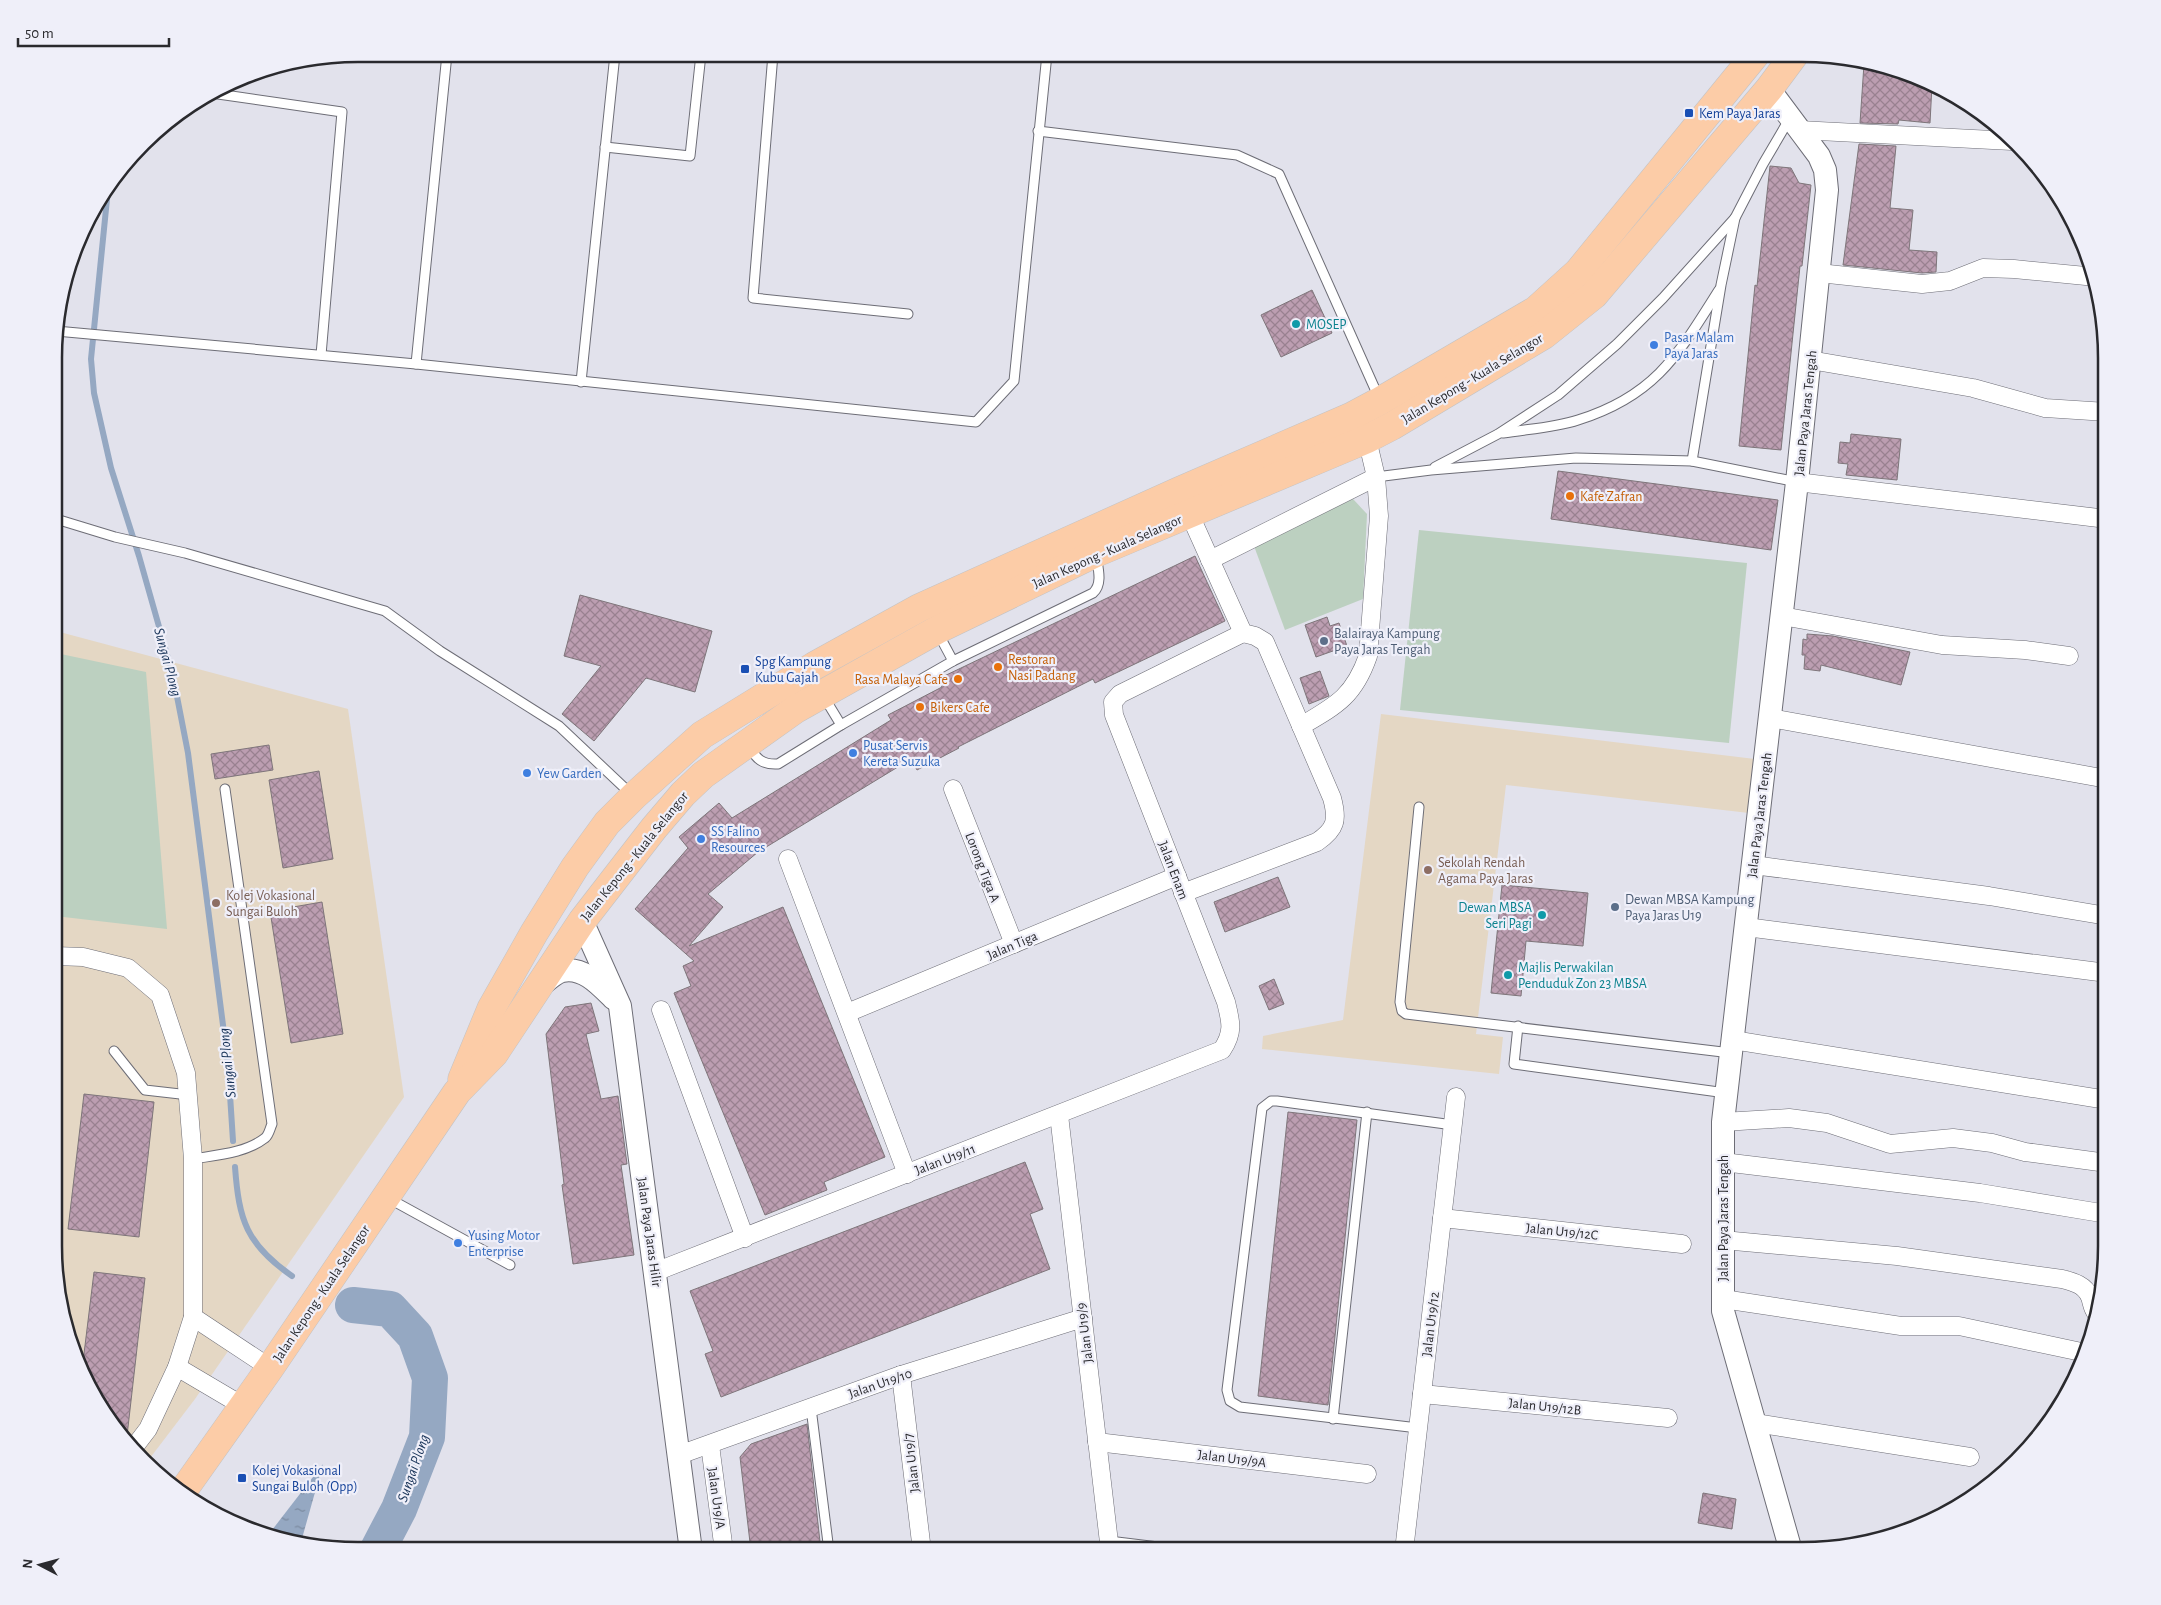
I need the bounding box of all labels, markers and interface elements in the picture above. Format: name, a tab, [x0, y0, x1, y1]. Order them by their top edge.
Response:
scale bar	[18, 15, 169, 47]
text: 50 m	[25, 26, 54, 41]
marker: Kem Paya Jaras	[1683, 107, 1695, 119]
place label: Kem Paya Jaras	[1699, 107, 1780, 121]
marker: MOSEP	[1290, 318, 1302, 330]
place label: MOSEP	[1306, 318, 1347, 332]
street label: Jalan Kepong - Kuala Selangor	[1400, 331, 1546, 426]
place label: Pasar Malam Paya Jaras	[1664, 331, 1734, 361]
marker: Pasar Malam Paya Jaras	[1648, 339, 1660, 351]
street label: Jalan Paya Jaras Tengah	[1792, 350, 1820, 477]
marker: Kafe Zafran	[1564, 490, 1576, 502]
place label: Kafe Zafran	[1580, 490, 1643, 504]
street label: Jalan Kepong - Kuala Selangor	[1031, 512, 1185, 591]
water label: Sungai Plong	[151, 626, 184, 698]
place label: Balairaya Kampung Paya Jaras Tengah	[1334, 627, 1440, 657]
marker: Balairaya Kampung Paya Jaras Tengah	[1318, 635, 1330, 647]
place label: Restoran Nasi Padang	[1008, 653, 1076, 683]
place label: Spg Kampung Kubu Gajah	[755, 655, 831, 685]
marker: Restoran Nasi Padang	[992, 661, 1004, 673]
marker: Spg Kampung Kubu Gajah	[739, 663, 751, 675]
place label: Rasa Malaya Cafe	[854, 673, 948, 687]
marker: Rasa Malaya Cafe	[952, 673, 964, 685]
marker: Bikers Cafe	[914, 701, 926, 713]
place label: Bikers Cafe	[930, 701, 990, 715]
place label: Pusat Servis Kereta Suzuka	[863, 739, 941, 769]
marker: Pusat Servis Kereta Suzuka	[847, 747, 859, 759]
street label: Jalan Paya Jaras Tengah	[1745, 752, 1775, 879]
marker: Yew Garden	[521, 767, 533, 779]
place label: Yew Garden	[537, 767, 602, 781]
street label: Jalan Kepong - Kuala Selangor	[578, 789, 691, 924]
place label: SS Falino Resources	[711, 825, 765, 855]
street label: Lorong Tiga A	[962, 830, 1002, 904]
marker: SS Falino Resources	[695, 833, 707, 845]
street label: Jalan Enam	[1156, 839, 1191, 901]
place label: Sekolah Rendah Agama Paya Jaras	[1438, 856, 1533, 886]
marker: Sekolah Rendah Agama Paya Jaras	[1422, 864, 1434, 876]
place label: Kolej Vokasional Sungai Buloh	[226, 889, 315, 919]
place label: Dewan MBSA Kampung Paya Jaras U19	[1625, 893, 1755, 923]
marker: Kolej Vokasional Sungai Buloh	[210, 897, 222, 909]
place label: Dewan MBSA Seri Pagi	[1458, 901, 1532, 931]
marker: Dewan MBSA Kampung Paya Jaras U19	[1609, 901, 1621, 913]
marker: Dewan MBSA Seri Pagi	[1536, 909, 1548, 921]
street label: Jalan Tiga	[985, 929, 1040, 963]
place label: Majlis Perwakilan Penduduk Zon 23 MBSA	[1518, 961, 1647, 991]
marker: Majlis Perwakilan Penduduk Zon 23 MBSA	[1502, 969, 1514, 981]
water label: Sungai Plong	[216, 1027, 239, 1099]
street label: Jalan U19/11	[913, 1142, 978, 1178]
street label: Jalan Paya Jaras Tengah	[1717, 1155, 1731, 1281]
street label: Jalan Paya Jaras Hilir	[634, 1176, 664, 1288]
street label: Jalan U19/12C	[1525, 1221, 1599, 1243]
street label: Jalan Kepong - Kuala Selangor	[271, 1222, 373, 1364]
place label: Yusing Motor Enterprise	[468, 1229, 540, 1259]
marker: Yusing Motor Enterprise	[452, 1237, 464, 1249]
street label: Jalan U19/12	[1420, 1291, 1442, 1357]
street label: Jalan U19/9	[1074, 1302, 1096, 1364]
street label: Jalan U19/10	[847, 1367, 914, 1401]
street label: Jalan U19/12B	[1508, 1396, 1582, 1418]
water label: Sungai Plong	[395, 1432, 432, 1504]
street label: Jalan U19/7	[901, 1432, 923, 1493]
street label: Jalan U19/9A	[1197, 1448, 1267, 1470]
place label: Kolej Vokasional Sungai Buloh (Opp)	[252, 1464, 358, 1494]
street label: Jalan U19/A	[705, 1466, 727, 1530]
marker: Kolej Vokasional Sungai Buloh (Opp)	[236, 1472, 248, 1484]
north arrow	[15, 1540, 65, 1590]
text: N	[21, 1558, 36, 1569]

